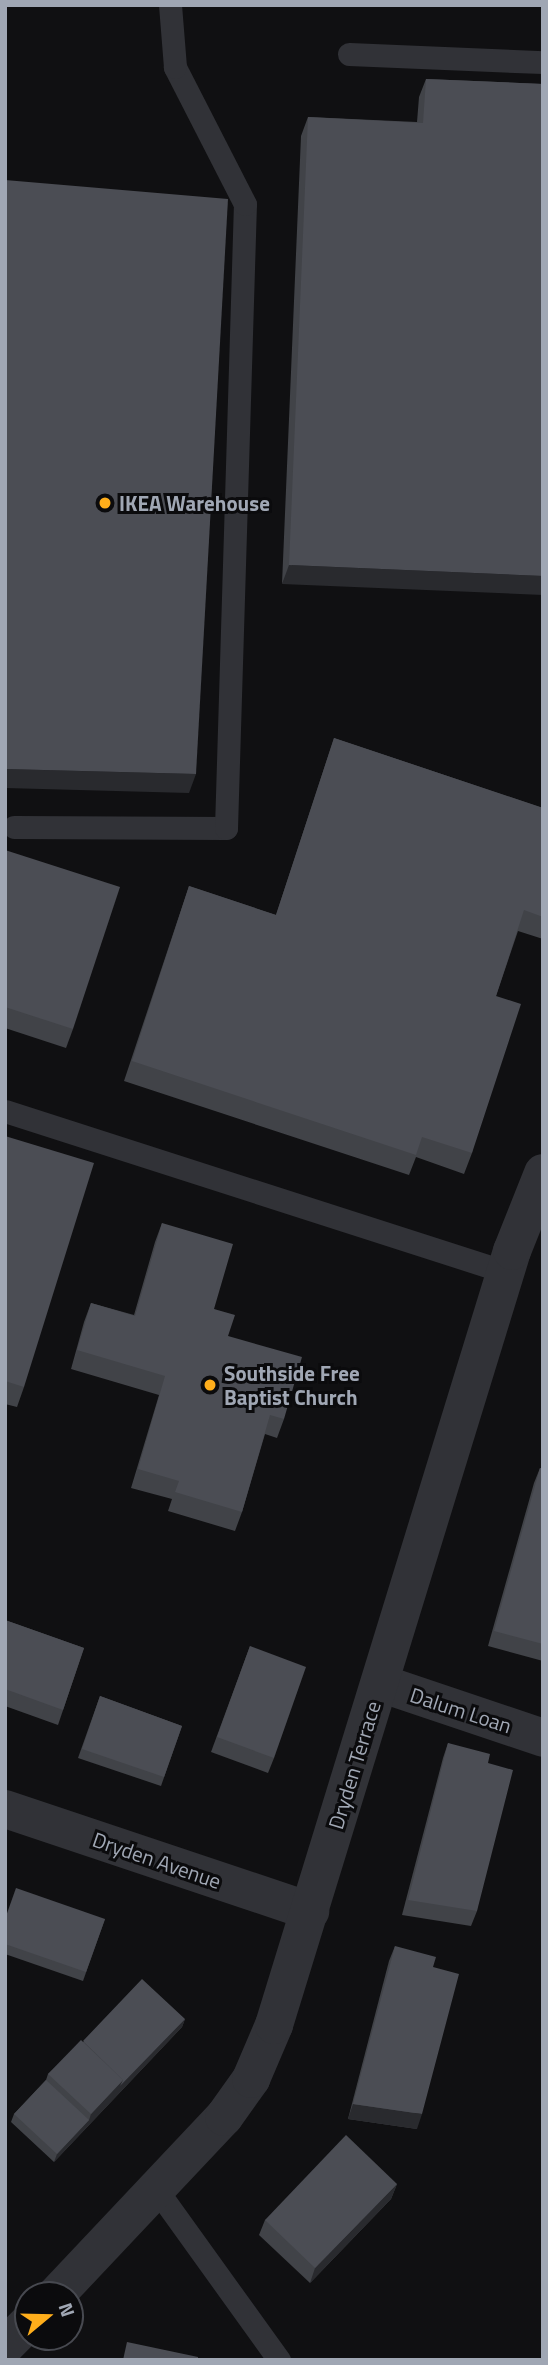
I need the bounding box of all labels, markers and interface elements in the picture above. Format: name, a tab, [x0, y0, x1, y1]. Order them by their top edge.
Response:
place label: IKEA Warehouse	[119, 490, 270, 516]
marker: IKEA Warehouse	[97, 495, 113, 511]
place label: Southside Free Baptist Church	[224, 1360, 360, 1410]
marker: Southside Free Baptist Church	[202, 1377, 218, 1393]
street label: Dalum Loan	[407, 1682, 515, 1738]
street label: Dryden Terrace	[323, 1698, 385, 1832]
street label: Dryden Avenue	[90, 1826, 224, 1894]
north arrow	[14, 2281, 84, 2351]
text: N	[52, 2299, 83, 2321]

